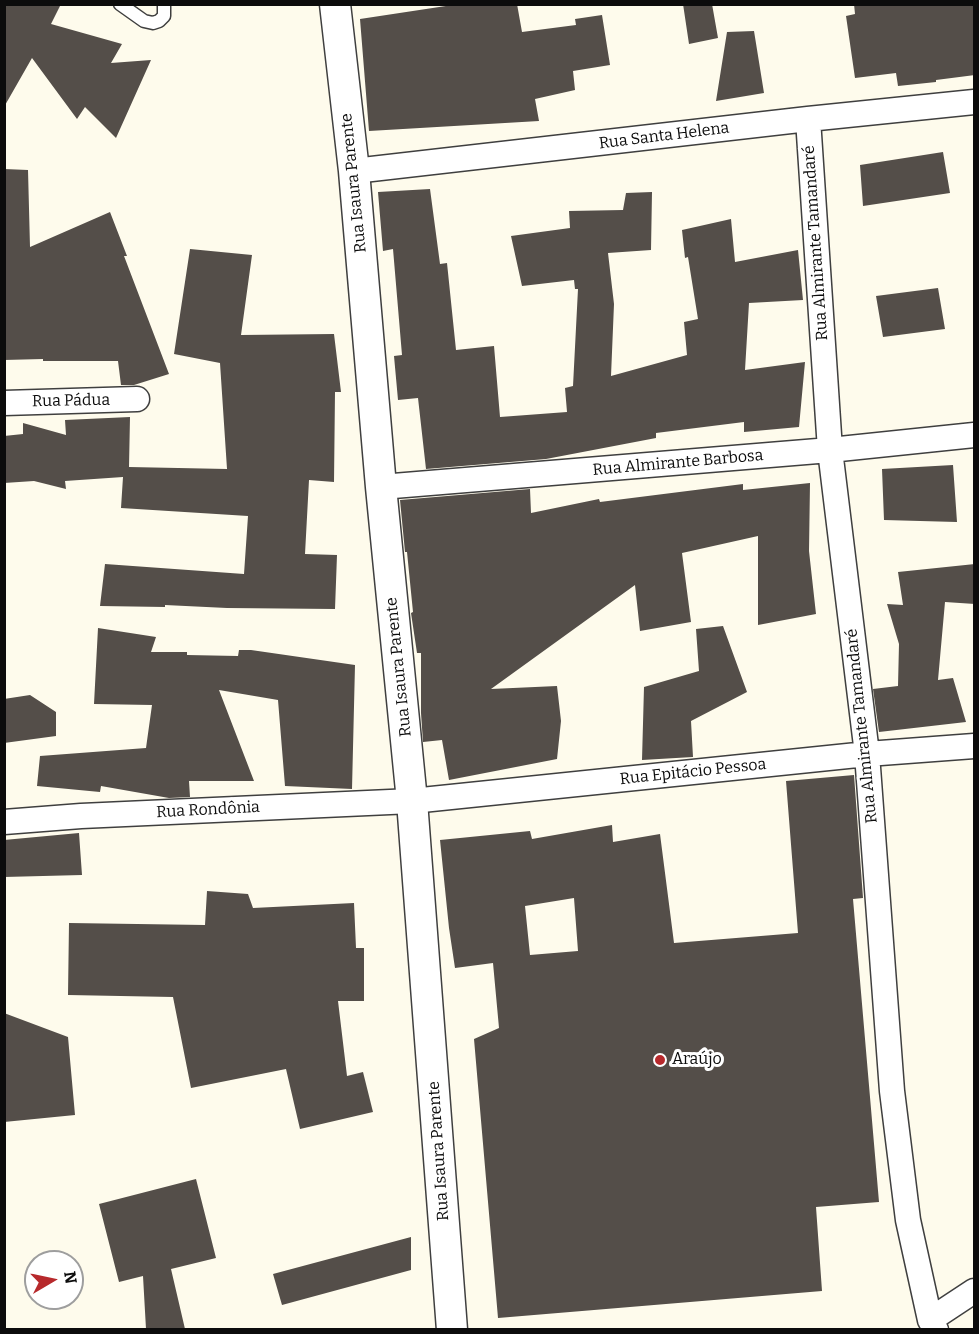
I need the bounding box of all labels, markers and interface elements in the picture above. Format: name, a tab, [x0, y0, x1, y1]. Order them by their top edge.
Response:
street label: Rua Isaura Parente	[337, 112, 371, 254]
street label: Rua Santa Helena	[598, 118, 730, 154]
street label: Rua Almirante Tamandaré	[800, 145, 832, 341]
street label: Rua Pádua	[32, 391, 110, 411]
street label: Rua Almirante Barbosa	[592, 446, 764, 480]
street label: Rua Isaura Parente	[382, 596, 416, 738]
street label: Rua Almirante Tamandaré	[842, 628, 882, 824]
street label: Rua Epitácio Pessoa	[619, 755, 767, 789]
street label: Rua Rondônia	[156, 798, 260, 822]
place label: Araújo	[672, 1050, 722, 1070]
marker: Araújo	[653, 1053, 667, 1067]
street label: Rua Isaura Parente	[425, 1080, 453, 1222]
north arrow	[24, 1250, 84, 1310]
text: N	[60, 1270, 81, 1285]

